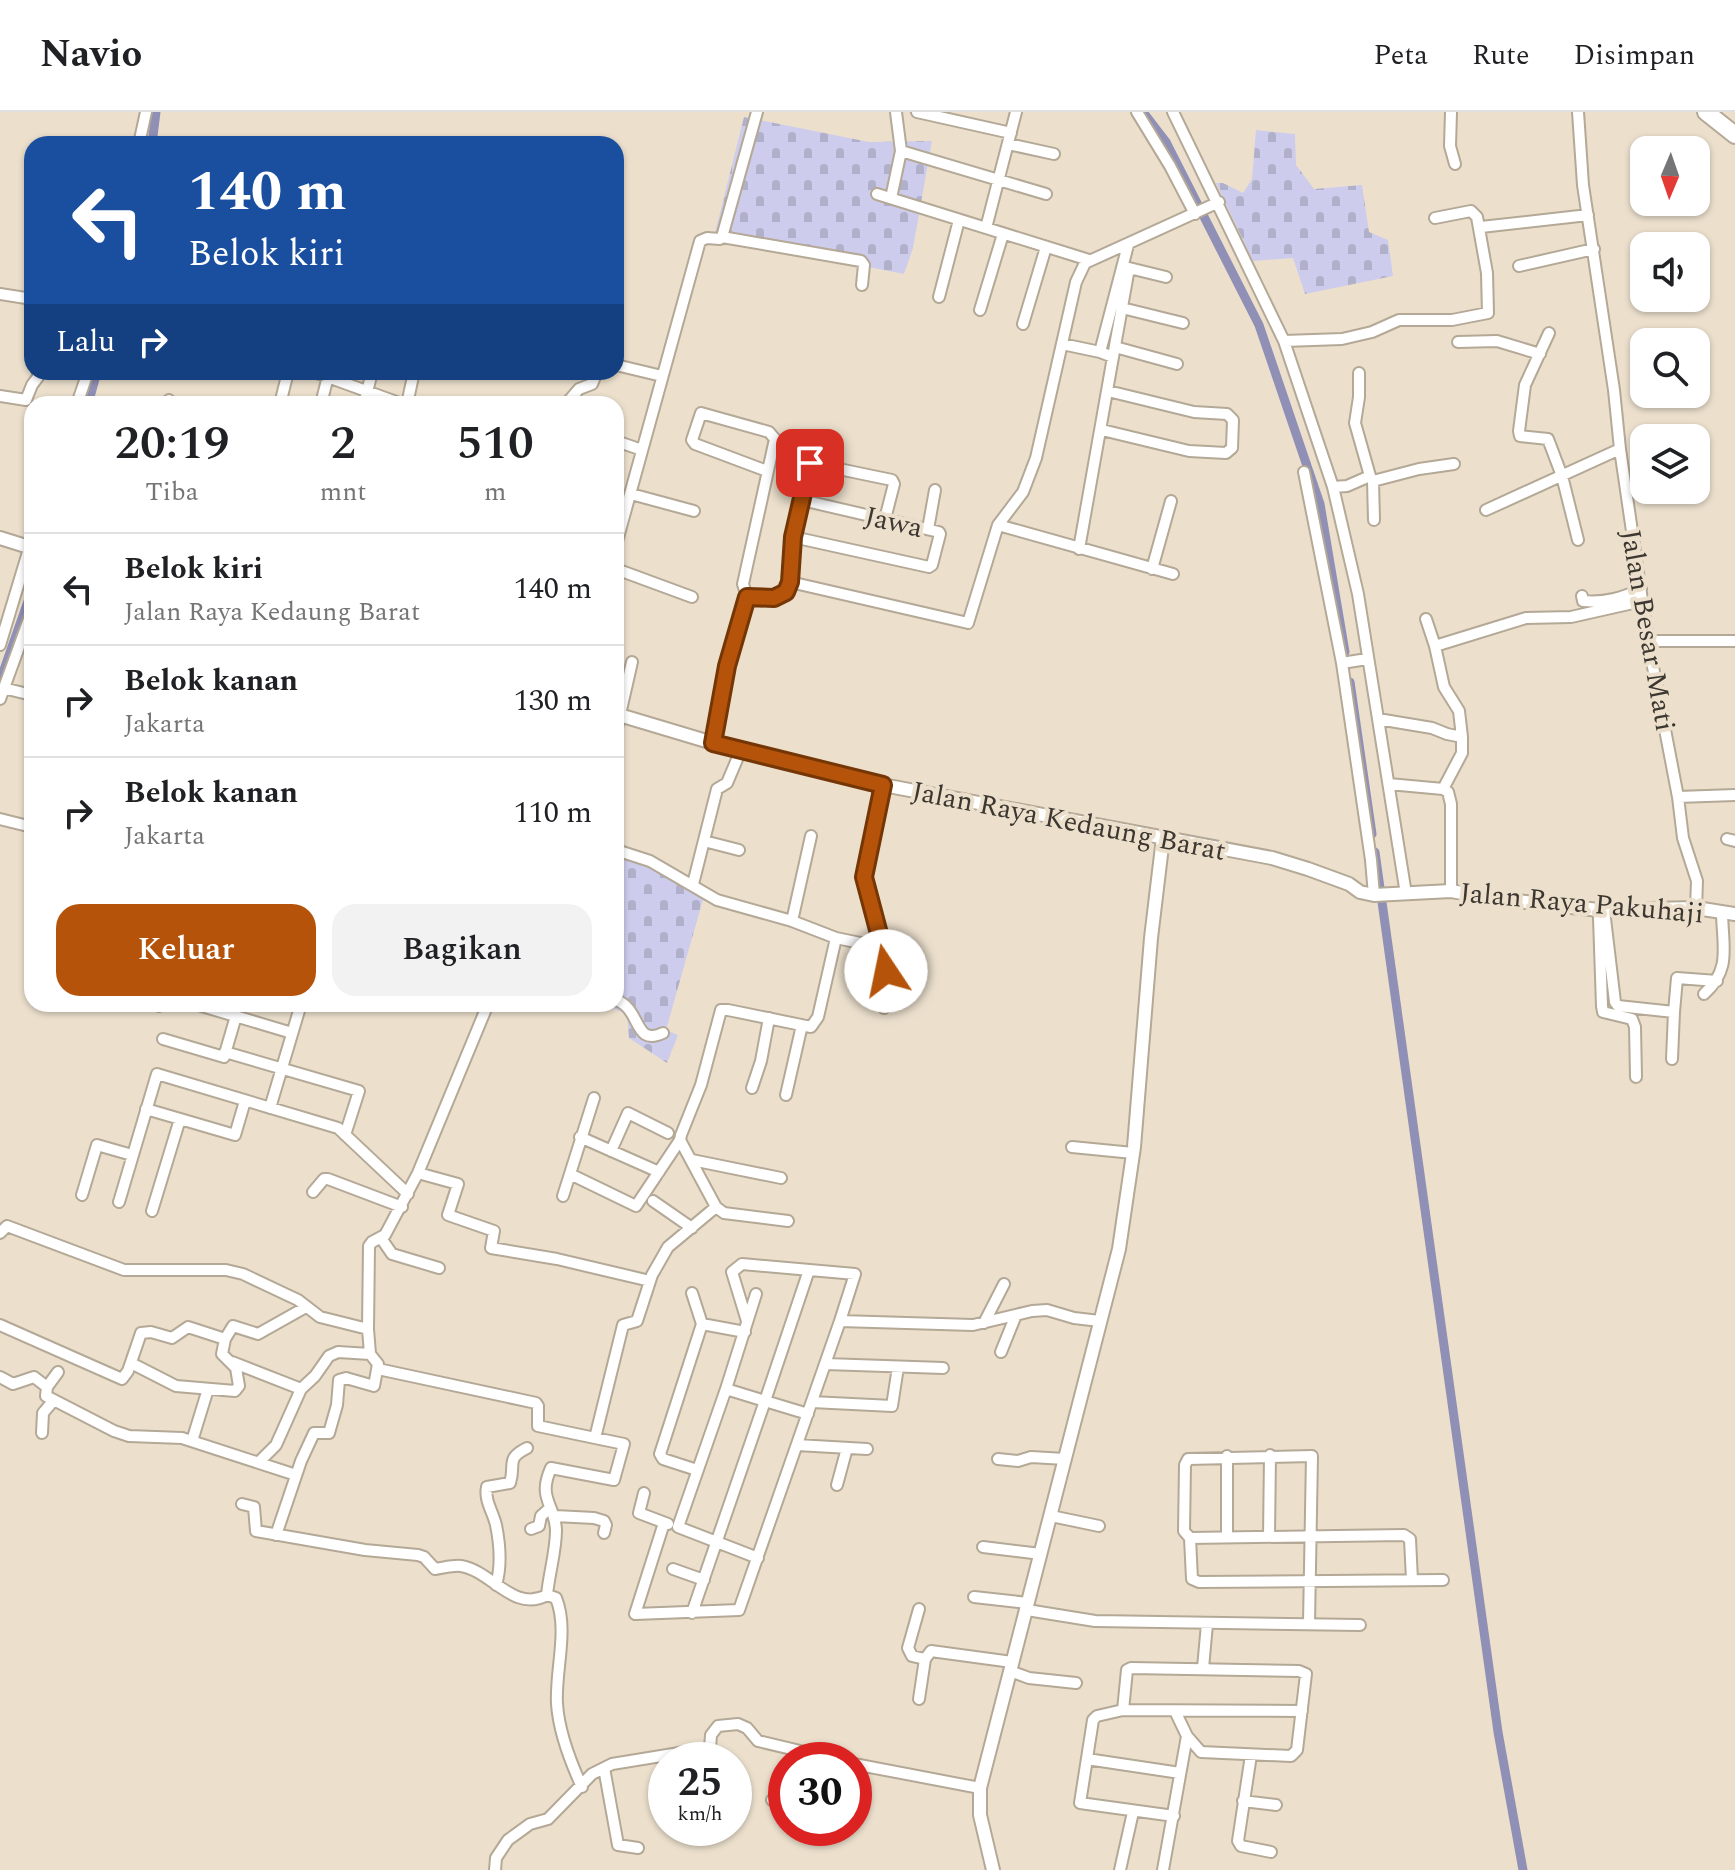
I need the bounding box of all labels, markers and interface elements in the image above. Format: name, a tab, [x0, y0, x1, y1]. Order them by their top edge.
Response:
text: Navio	[40, 26, 142, 84]
text: Peta	[1373, 34, 1428, 77]
text: Rute	[1472, 34, 1530, 77]
text: Disimpan	[1574, 34, 1695, 77]
north arrow	[1630, 136, 1710, 216]
map controls	[1630, 136, 1710, 504]
text: 140 m	[188, 150, 347, 235]
icon: left	[56, 168, 160, 272]
text: Belok kiri	[188, 227, 345, 282]
button: sound	[1630, 232, 1710, 312]
text: Lalu	[56, 319, 115, 365]
icon: right	[131, 320, 175, 364]
button: search	[1630, 328, 1710, 408]
text: 20:19	[114, 407, 230, 480]
text: 2	[330, 407, 356, 480]
text: 510	[457, 407, 534, 480]
button: layers	[1630, 424, 1710, 504]
pin	[776, 429, 844, 497]
icon: arrive	[788, 441, 832, 485]
text: Tiba	[145, 472, 198, 512]
text: mnt	[320, 472, 366, 512]
text: m	[484, 472, 506, 512]
street label: Jawa	[860, 495, 927, 550]
street label: Jalan Besar Mati	[1609, 526, 1686, 735]
text: Belok kiri	[124, 546, 263, 592]
text: 140 m	[514, 566, 592, 612]
icon: left	[56, 567, 100, 611]
text: Jalan Raya Kedaung Barat	[124, 592, 420, 632]
text: Belok kanan	[124, 658, 298, 704]
text: 130 m	[514, 678, 592, 724]
icon: right	[56, 679, 100, 723]
text: Jakarta	[124, 704, 205, 744]
text: Belok kanan	[124, 770, 298, 816]
street label: Jalan Raya Kedaung Barat	[908, 770, 1230, 873]
text: 110 m	[514, 790, 592, 836]
icon: right	[56, 791, 100, 835]
text: Jakarta	[124, 816, 205, 856]
street label: Jalan Raya Pakuhaji	[1458, 871, 1706, 936]
button: Keluar	[56, 904, 316, 996]
button: Bagikan	[332, 904, 592, 996]
position arrow	[844, 929, 928, 1013]
speed limit sign: 30	[768, 1742, 872, 1846]
text: 25	[678, 1753, 722, 1814]
text: km/h	[678, 1799, 723, 1829]

